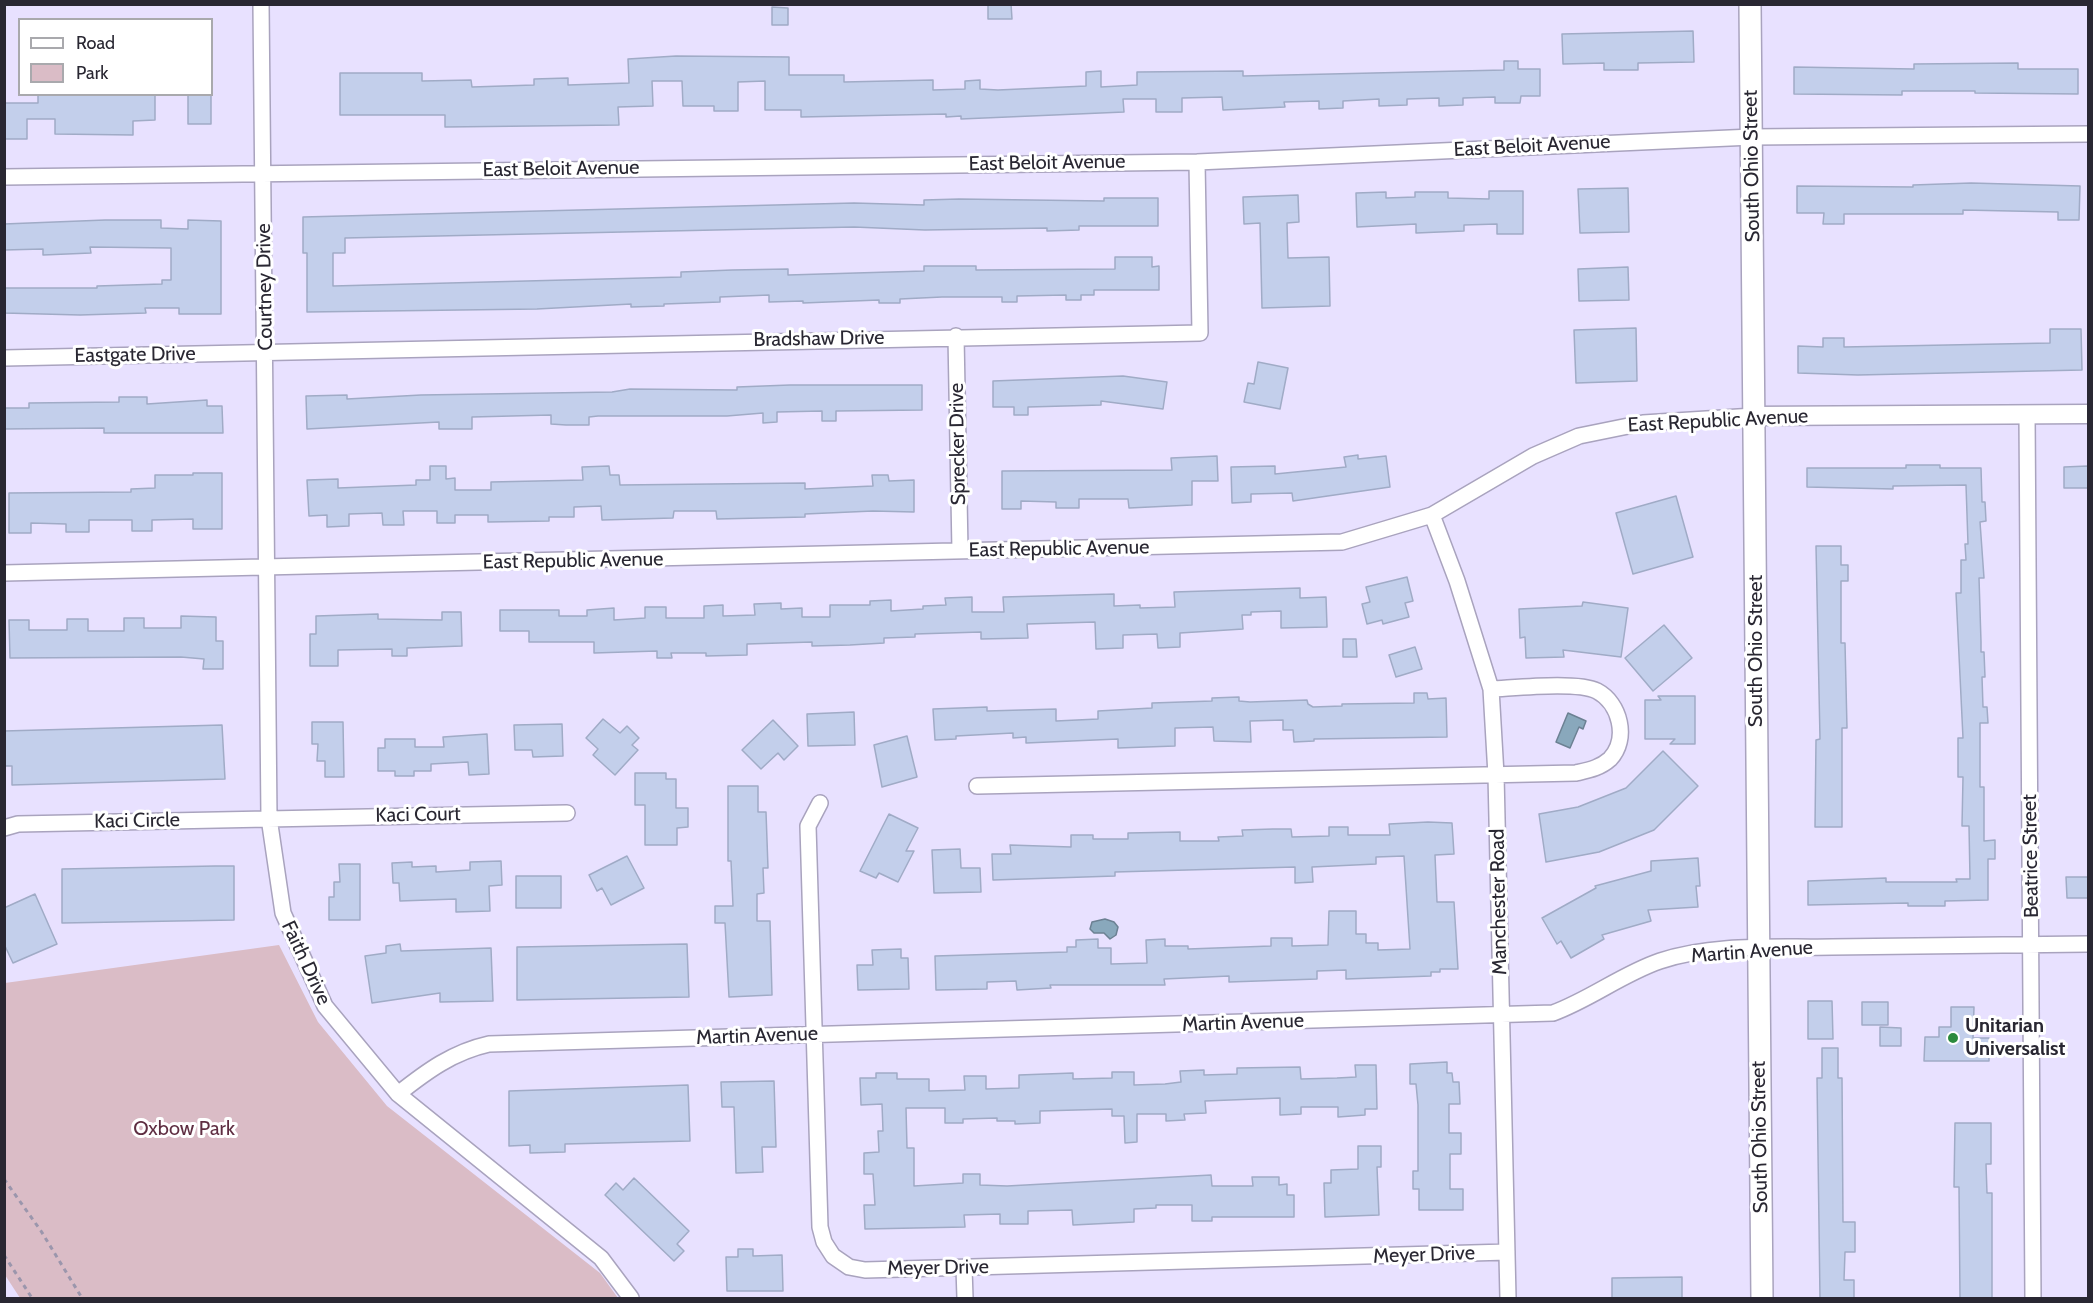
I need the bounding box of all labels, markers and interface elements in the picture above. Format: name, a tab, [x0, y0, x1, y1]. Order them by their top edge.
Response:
legend	[18, 18, 213, 96]
text: Road	[76, 32, 115, 54]
text: Park	[76, 62, 108, 84]
street label: South Ohio Street	[1739, 90, 1765, 242]
street label: East Beloit Avenue	[1453, 130, 1611, 162]
street label: East Beloit Avenue	[968, 150, 1126, 176]
street label: East Beloit Avenue	[482, 156, 640, 182]
street label: Courtney Drive	[252, 223, 278, 351]
street label: Bradshaw Drive	[753, 326, 885, 352]
street label: Eastgate Drive	[74, 342, 196, 368]
street label: Sprecker Drive	[945, 383, 971, 505]
street label: East Republic Avenue	[1627, 404, 1809, 438]
street label: East Republic Avenue	[968, 535, 1150, 563]
street label: East Republic Avenue	[482, 547, 664, 575]
street label: South Ohio Street	[1744, 575, 1768, 727]
street label: Beatrice Street	[2018, 794, 2044, 918]
street label: Kaci Court	[375, 802, 461, 828]
street label: Kaci Circle	[94, 808, 180, 834]
street label: Manchester Road	[1486, 829, 1512, 975]
street label: Faith Drive	[276, 917, 336, 1009]
street label: Martin Avenue	[1690, 936, 1814, 968]
street label: Martin Avenue	[1182, 1009, 1304, 1037]
place label: Unitarian Universalist	[1965, 1014, 2065, 1061]
street label: Martin Avenue	[696, 1022, 818, 1050]
marker: Unitarian Universalist	[1946, 1031, 1960, 1045]
street label: South Ohio Street	[1747, 1061, 1773, 1213]
park label: Oxbow Park	[133, 1117, 235, 1141]
street label: Meyer Drive	[1373, 1241, 1475, 1269]
street label: Meyer Drive	[887, 1255, 989, 1281]

